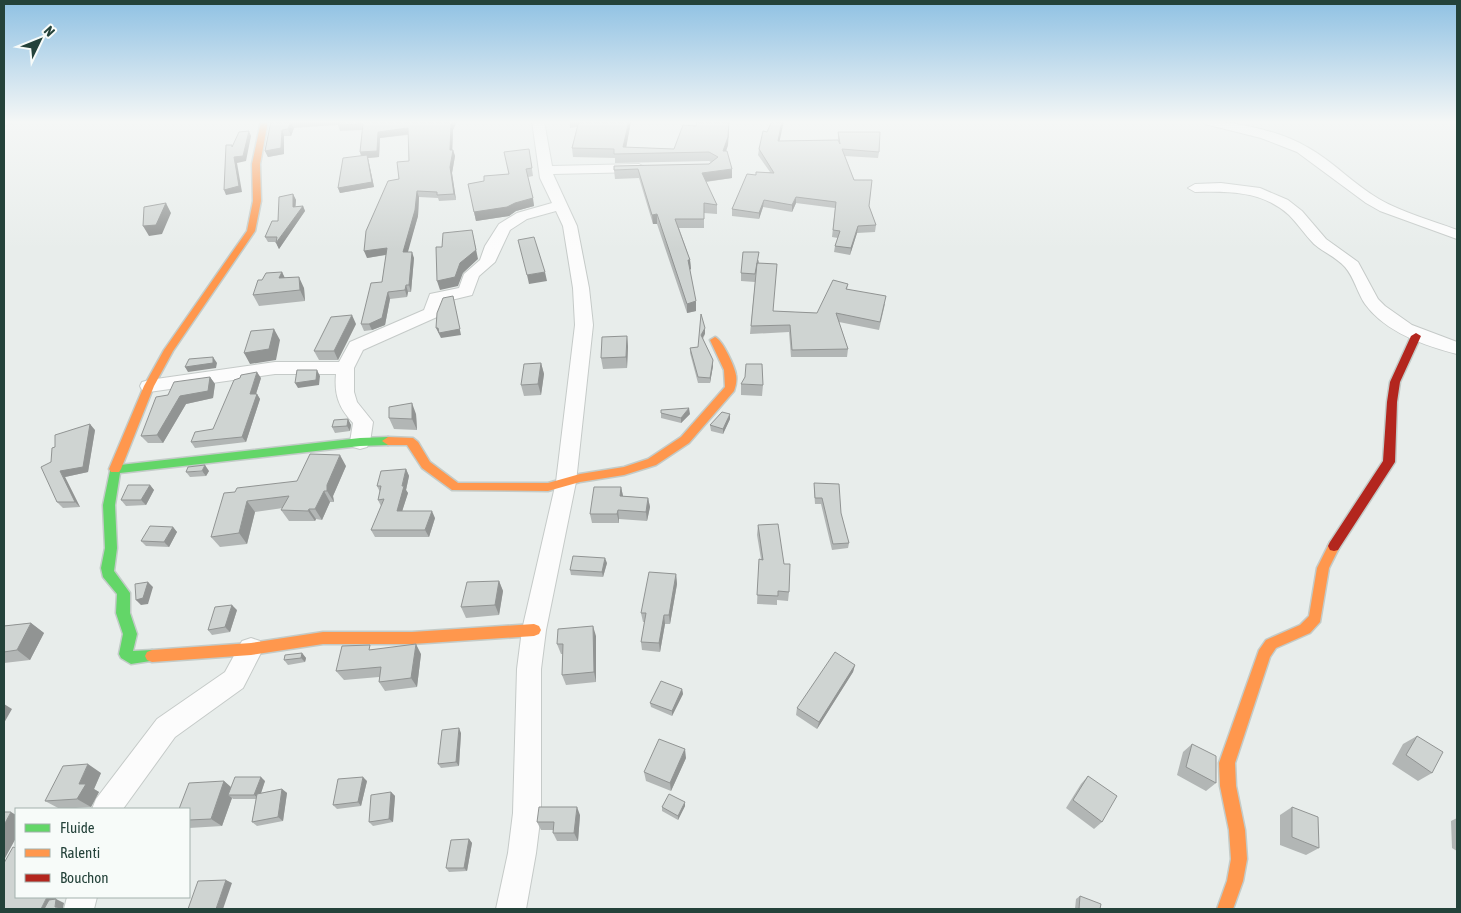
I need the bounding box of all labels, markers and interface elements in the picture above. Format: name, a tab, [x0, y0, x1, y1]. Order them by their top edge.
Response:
north arrow	[15, 15, 65, 65]
text: N	[41, 23, 58, 40]
legend	[15, 808, 190, 898]
text: Fluide	[60, 819, 95, 836]
text: Ralenti	[60, 844, 100, 861]
text: Bouchon	[60, 869, 109, 886]

